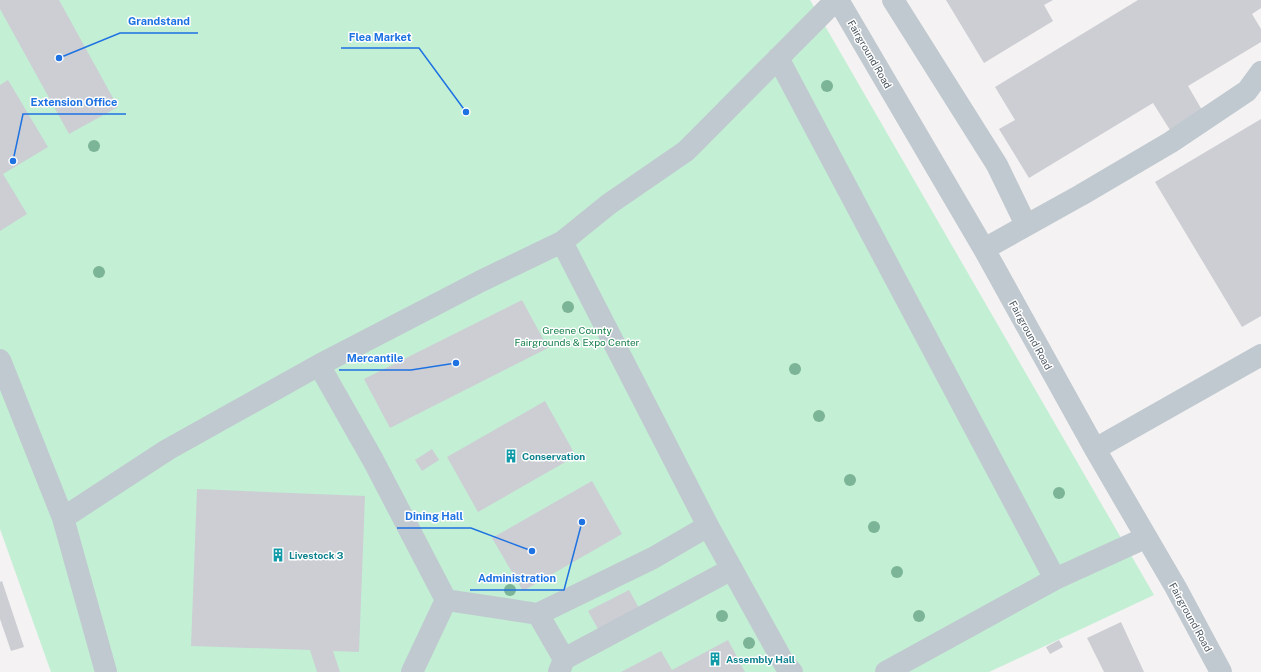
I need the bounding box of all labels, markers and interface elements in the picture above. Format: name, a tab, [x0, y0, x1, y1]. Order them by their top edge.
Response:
callout: Grandstand	[120, 10, 198, 33]
text: Grandstand	[128, 15, 190, 27]
street label: Fairground Road	[846, 18, 894, 90]
callout: Flea Market	[341, 25, 419, 48]
text: Flea Market	[349, 31, 412, 43]
callout: Extension Office	[23, 91, 126, 114]
text: Extension Office	[31, 96, 117, 108]
street label: Fairground Road	[1007, 298, 1055, 372]
park label: Greene County Fairgrounds & Expo Center	[514, 324, 640, 348]
callout: Mercantile	[339, 347, 411, 370]
text: Mercantile	[347, 352, 403, 364]
building icon: Conservation	[503, 448, 519, 464]
place label: Conservation	[522, 450, 585, 462]
callout: Dining Hall	[397, 505, 471, 528]
text: Dining Hall	[405, 510, 463, 522]
building icon: Livestock 3	[270, 547, 286, 563]
place label: Livestock 3	[289, 549, 344, 561]
callout: Administration	[470, 567, 564, 590]
text: Administration	[478, 572, 556, 584]
street label: Fairground Road	[1167, 580, 1215, 654]
building icon: Assembly Hall	[707, 651, 723, 667]
place label: Assembly Hall	[726, 653, 795, 665]

